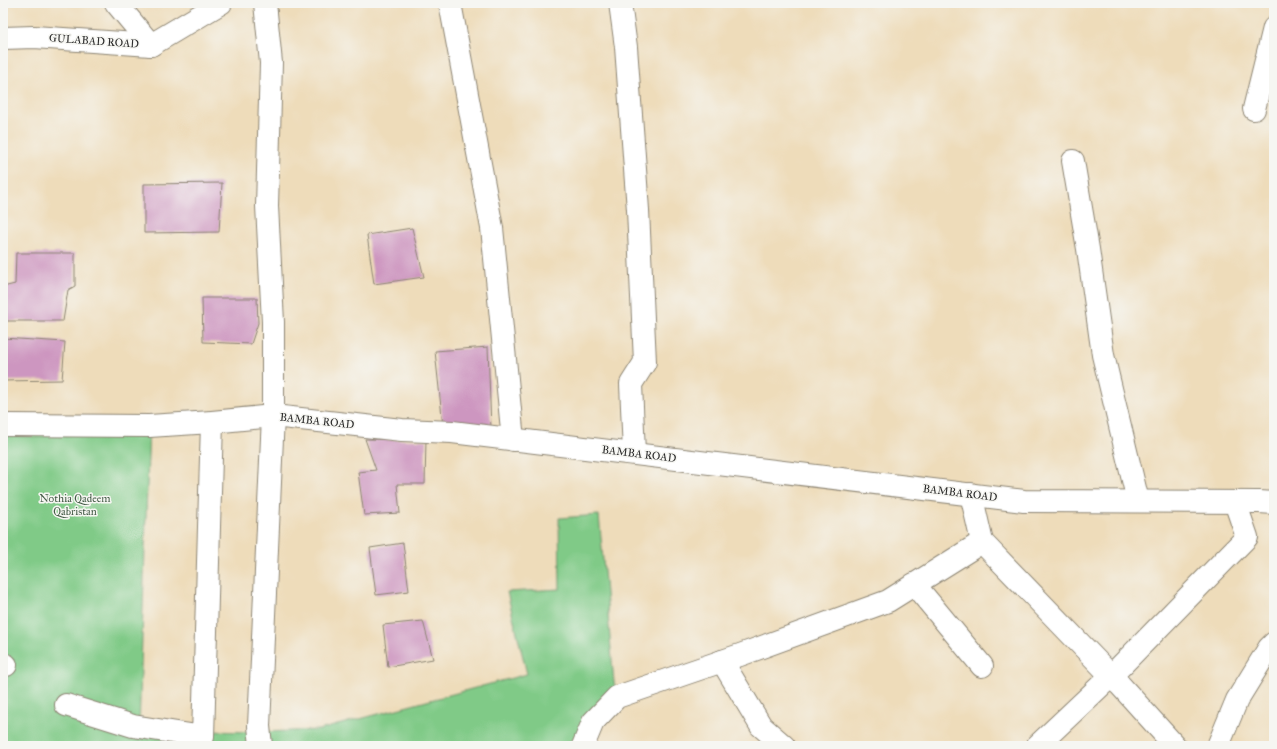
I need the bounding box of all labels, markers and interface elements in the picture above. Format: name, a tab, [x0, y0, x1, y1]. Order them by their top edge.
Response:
street label: GULABAD ROAD	[49, 31, 140, 51]
street label: BAMBA ROAD	[279, 411, 355, 431]
street label: BAMBA ROAD	[601, 443, 677, 465]
street label: BAMBA ROAD	[922, 482, 998, 504]
park label: Nothia Qadeem Qabristan	[39, 492, 111, 518]

